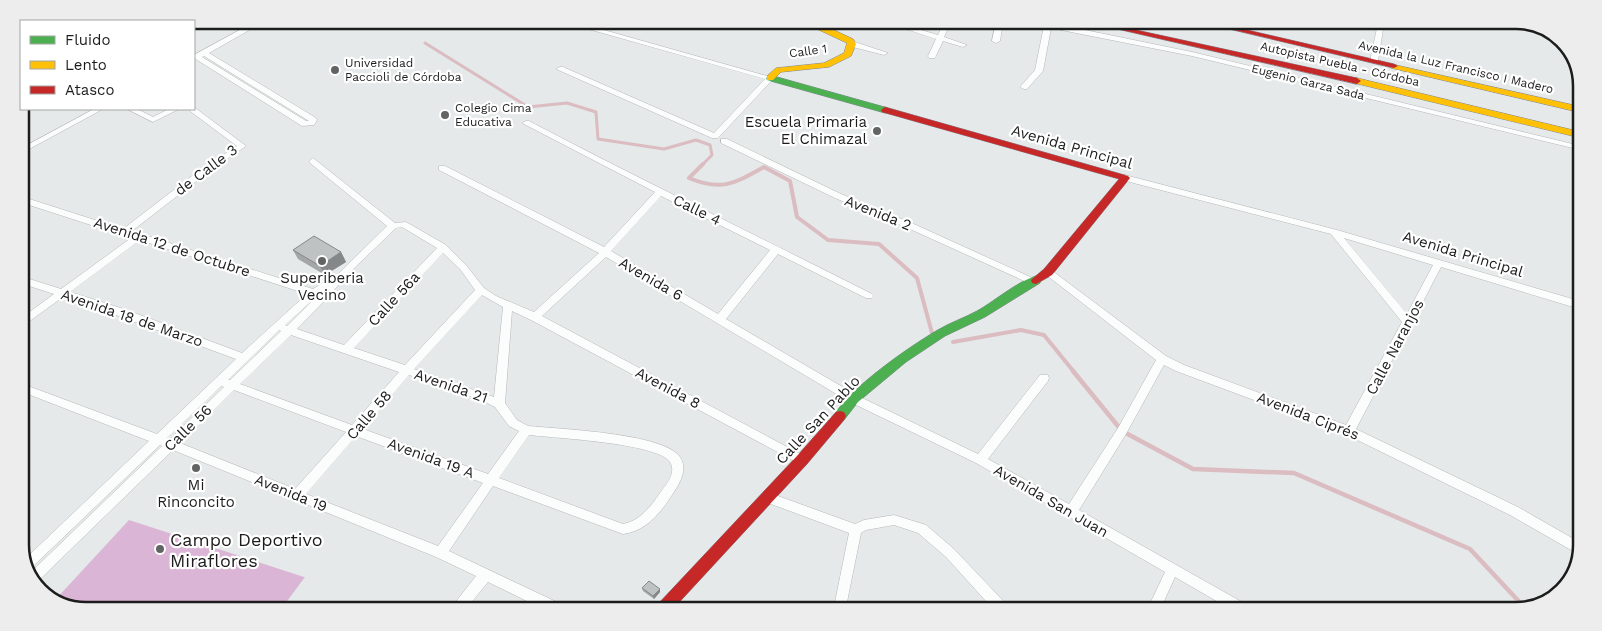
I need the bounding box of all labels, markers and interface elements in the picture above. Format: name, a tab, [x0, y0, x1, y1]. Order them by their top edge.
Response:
legend	[20, 20, 195, 110]
text: Fluido	[65, 31, 110, 49]
street label: Avenida la Luz Francisco I Madero	[1357, 38, 1555, 96]
street label: Autopista Puebla - Córdoba	[1259, 39, 1421, 89]
street label: Calle 1	[788, 41, 828, 61]
text: Lento	[65, 56, 107, 74]
place label: Universidad Paccioli de Córdoba	[345, 56, 462, 84]
street label: Eugenio Garza Sada	[1250, 61, 1366, 103]
marker: Universidad Paccioli de Córdoba	[329, 64, 341, 76]
text: Atasco	[65, 81, 114, 99]
place label: Colegio Cima Educativa	[455, 101, 532, 129]
marker: Colegio Cima Educativa	[439, 109, 451, 121]
place label: Escuela Primaria El Chimazal	[745, 113, 868, 148]
street label: Avenida Principal	[1009, 121, 1135, 173]
marker: Escuela Primaria El Chimazal	[871, 125, 883, 137]
street label: de Calle 3	[171, 141, 241, 199]
street label: Calle 4	[670, 191, 724, 229]
street label: Avenida 2	[842, 191, 914, 235]
street label: Avenida 12 de Octubre	[91, 213, 253, 281]
street label: Avenida Principal	[1400, 227, 1526, 281]
street label: Avenida 6	[616, 253, 686, 305]
marker: Superiberia Vecino	[316, 255, 328, 267]
street label: Calle 56a	[364, 268, 424, 330]
place label: Superiberia Vecino	[280, 269, 364, 304]
street label: Avenida 18 de Marzo	[59, 285, 205, 351]
street label: Calle Naranjos	[1362, 296, 1428, 398]
street label: Avenida 8	[632, 363, 704, 413]
street label: Avenida 21	[412, 365, 490, 407]
street label: Calle San Pablo	[772, 372, 864, 468]
street label: Calle 58	[343, 387, 395, 443]
street label: Avenida Ciprés	[1254, 388, 1362, 444]
street label: Calle 56	[160, 401, 216, 455]
street label: Avenida 19 A	[385, 434, 477, 482]
street label: Avenida San Juan	[991, 461, 1111, 541]
marker: Mi Rinconcito	[190, 462, 202, 474]
street label: Avenida 19	[252, 470, 330, 516]
place label: Mi Rinconcito	[157, 476, 235, 511]
place label: Campo Deportivo Miraflores	[170, 529, 323, 571]
marker: Campo Deportivo Miraflores	[154, 543, 166, 555]

